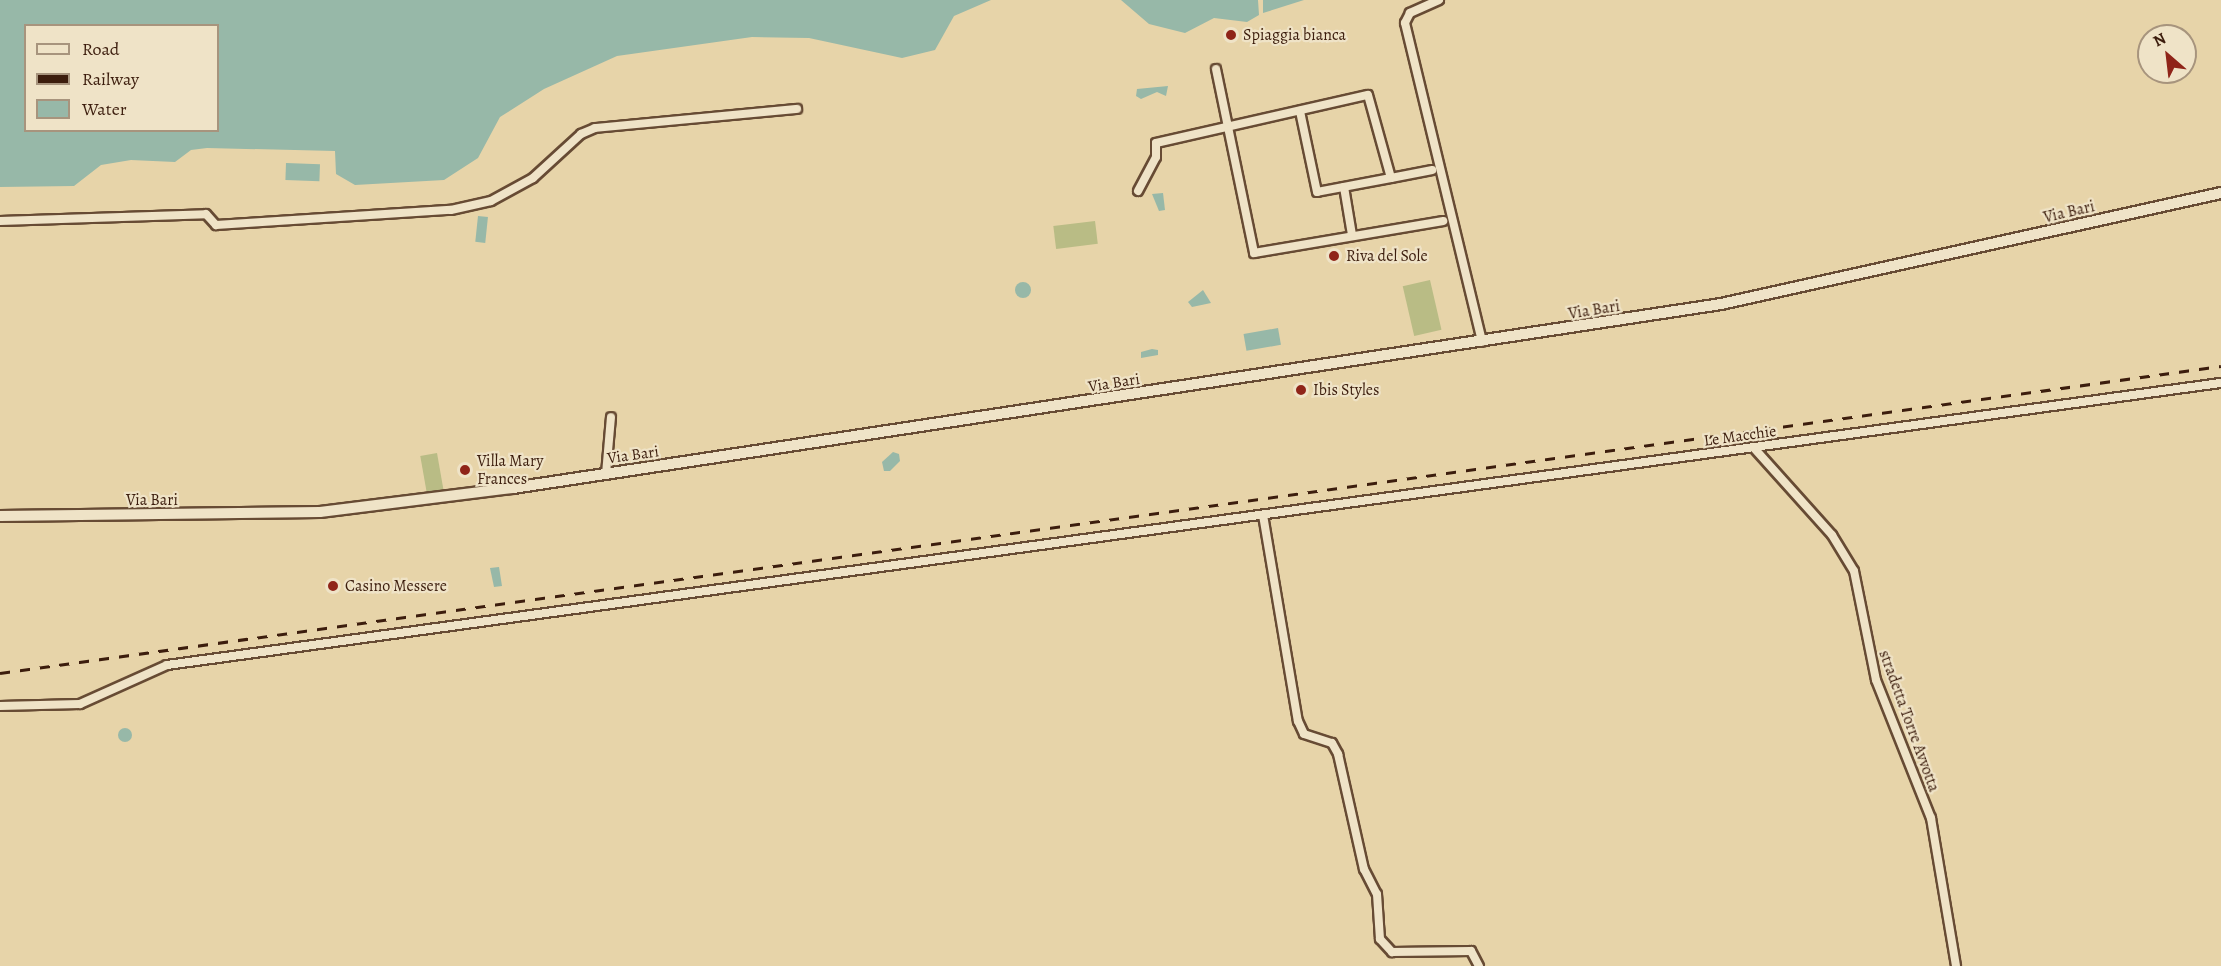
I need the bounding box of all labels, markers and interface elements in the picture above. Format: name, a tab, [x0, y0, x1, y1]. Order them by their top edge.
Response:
legend	[24, 24, 219, 132]
north arrow	[2137, 24, 2197, 84]
place label: Spiaggia bianca	[1243, 25, 1346, 45]
text: N	[2149, 27, 2170, 52]
marker: Spiaggia bianca	[1224, 28, 1238, 42]
text: Road	[82, 37, 119, 61]
text: Railway	[82, 67, 139, 91]
text: Water	[82, 97, 127, 121]
street label: Via Bari	[2042, 197, 2096, 227]
place label: Riva del Sole	[1346, 246, 1428, 266]
marker: Riva del Sole	[1327, 249, 1341, 263]
street label: Via Bari	[1567, 296, 1621, 324]
street label: Via Bari	[1087, 369, 1141, 397]
place label: Ibis Styles	[1313, 380, 1379, 400]
marker: Ibis Styles	[1294, 383, 1308, 397]
street label: Le Macchie	[1703, 421, 1777, 451]
street label: Via Bari	[606, 442, 660, 468]
place label: Villa Mary Frances	[477, 451, 543, 489]
marker: Villa Mary Frances	[458, 463, 472, 477]
street label: Via Bari	[126, 490, 178, 510]
place label: Casino Messere	[345, 576, 447, 596]
marker: Casino Messere	[326, 579, 340, 593]
street label: stradetta Torre Avvotta	[1874, 648, 1944, 794]

